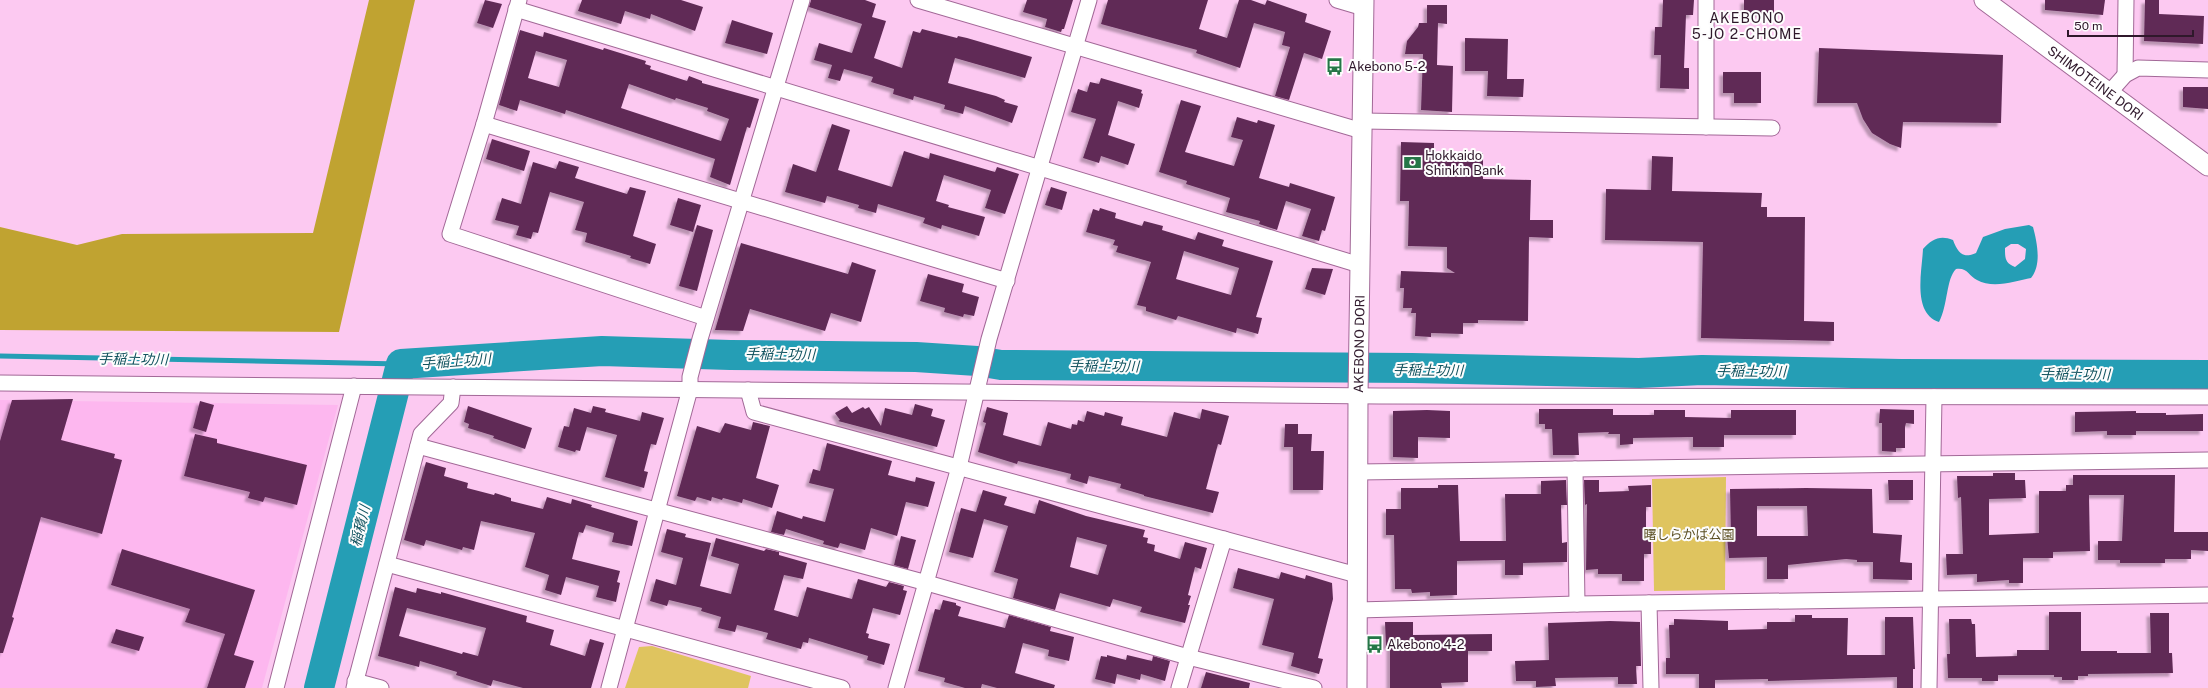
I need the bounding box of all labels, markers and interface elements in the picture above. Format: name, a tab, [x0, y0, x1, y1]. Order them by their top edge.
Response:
district label: AKEBONO 5-JO 2-CHOME	[1692, 10, 1802, 42]
scale bar	[2068, 12, 2193, 38]
text: 50 m	[2074, 19, 2102, 33]
street label: SHIMOTEINE DORI	[2045, 42, 2146, 123]
bus stop icon: Akebono 5-2	[1325, 56, 1345, 76]
place label: Akebono 5-2	[1348, 59, 1426, 74]
place label: Hokkaido Shinkin Bank	[1425, 148, 1504, 178]
bank icon: Hokkaido Shinkin Bank	[1402, 152, 1422, 172]
street label: AKEBONO DORI	[1351, 295, 1367, 393]
water label: 手稲土功川	[745, 345, 817, 363]
water label: 手稲土功川	[98, 350, 170, 368]
water label: 手稲土功川	[421, 350, 493, 371]
water label: 手稲土功川	[1069, 357, 1141, 375]
water label: 手稲土功川	[1393, 361, 1465, 379]
water label: 手稲土功川	[1716, 362, 1788, 380]
water label: 手稲土功川	[2040, 365, 2112, 383]
water label: 稲積川	[347, 502, 373, 548]
park label: 曙しらかば公園	[1643, 527, 1735, 542]
bus stop icon: Akebono 4-2	[1364, 634, 1384, 654]
place label: Akebono 4-2	[1387, 637, 1465, 652]

